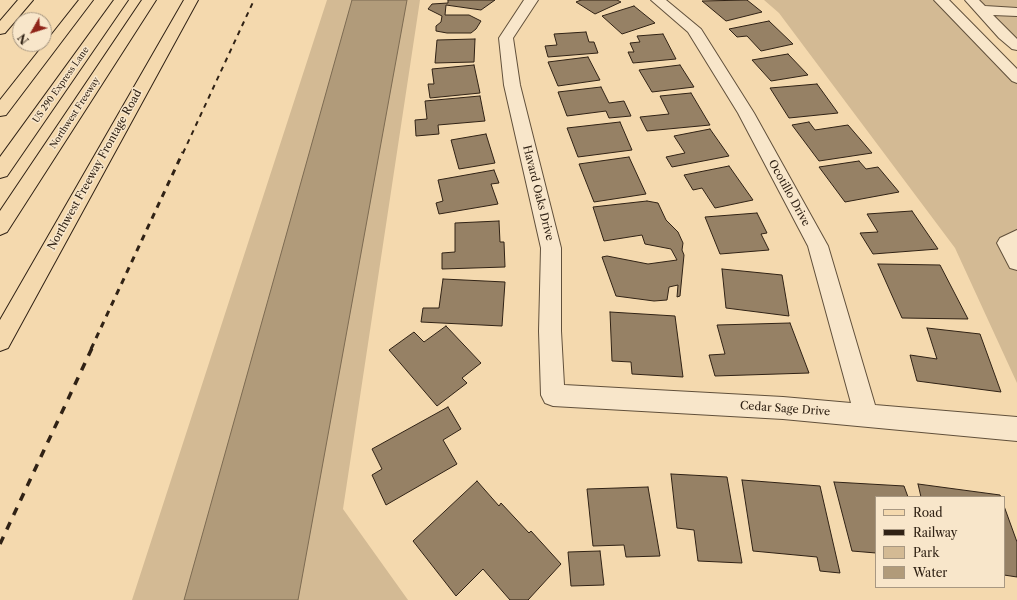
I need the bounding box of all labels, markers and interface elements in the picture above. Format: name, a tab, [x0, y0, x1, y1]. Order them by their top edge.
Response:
north arrow	[12, 12, 52, 52]
text: N	[15, 31, 32, 47]
street label: US 290 Express Lane	[31, 45, 91, 125]
street label: Northwest Freeway	[48, 75, 102, 151]
street label: Northwest Freeway Frontage Road	[45, 88, 145, 252]
street label: Havard Oaks Drive	[520, 144, 556, 242]
street label: Ocotillo Drive	[765, 158, 813, 228]
street label: Cedar Sage Drive	[739, 399, 831, 419]
legend	[875, 496, 1005, 588]
text: Road	[913, 505, 943, 520]
text: Railway	[913, 525, 958, 540]
text: Park	[913, 545, 939, 560]
text: Water	[913, 565, 947, 580]

